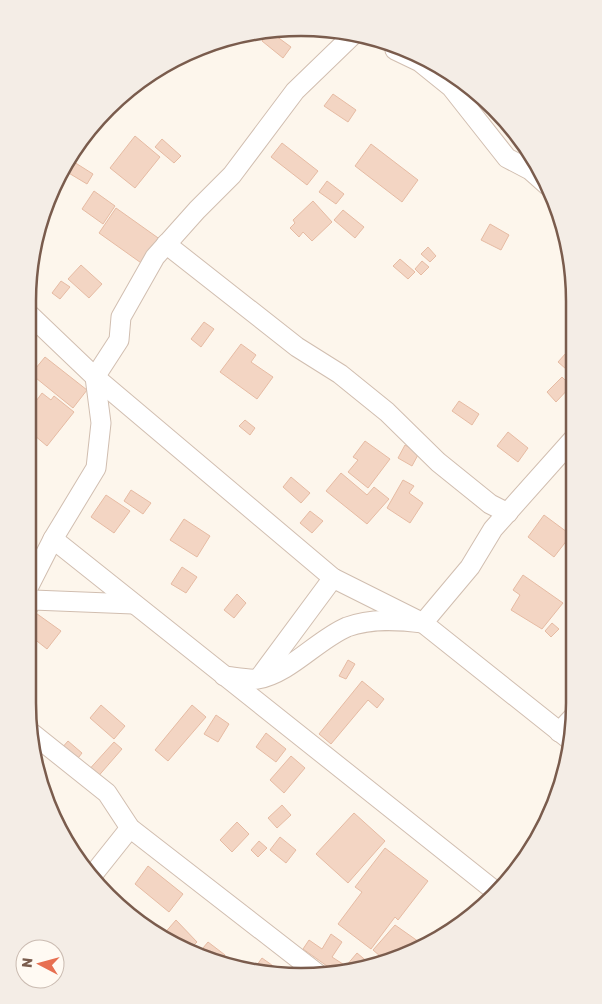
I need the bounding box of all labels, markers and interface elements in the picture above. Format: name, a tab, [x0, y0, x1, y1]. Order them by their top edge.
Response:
north arrow	[15, 939, 65, 989]
text: N	[19, 957, 37, 969]

